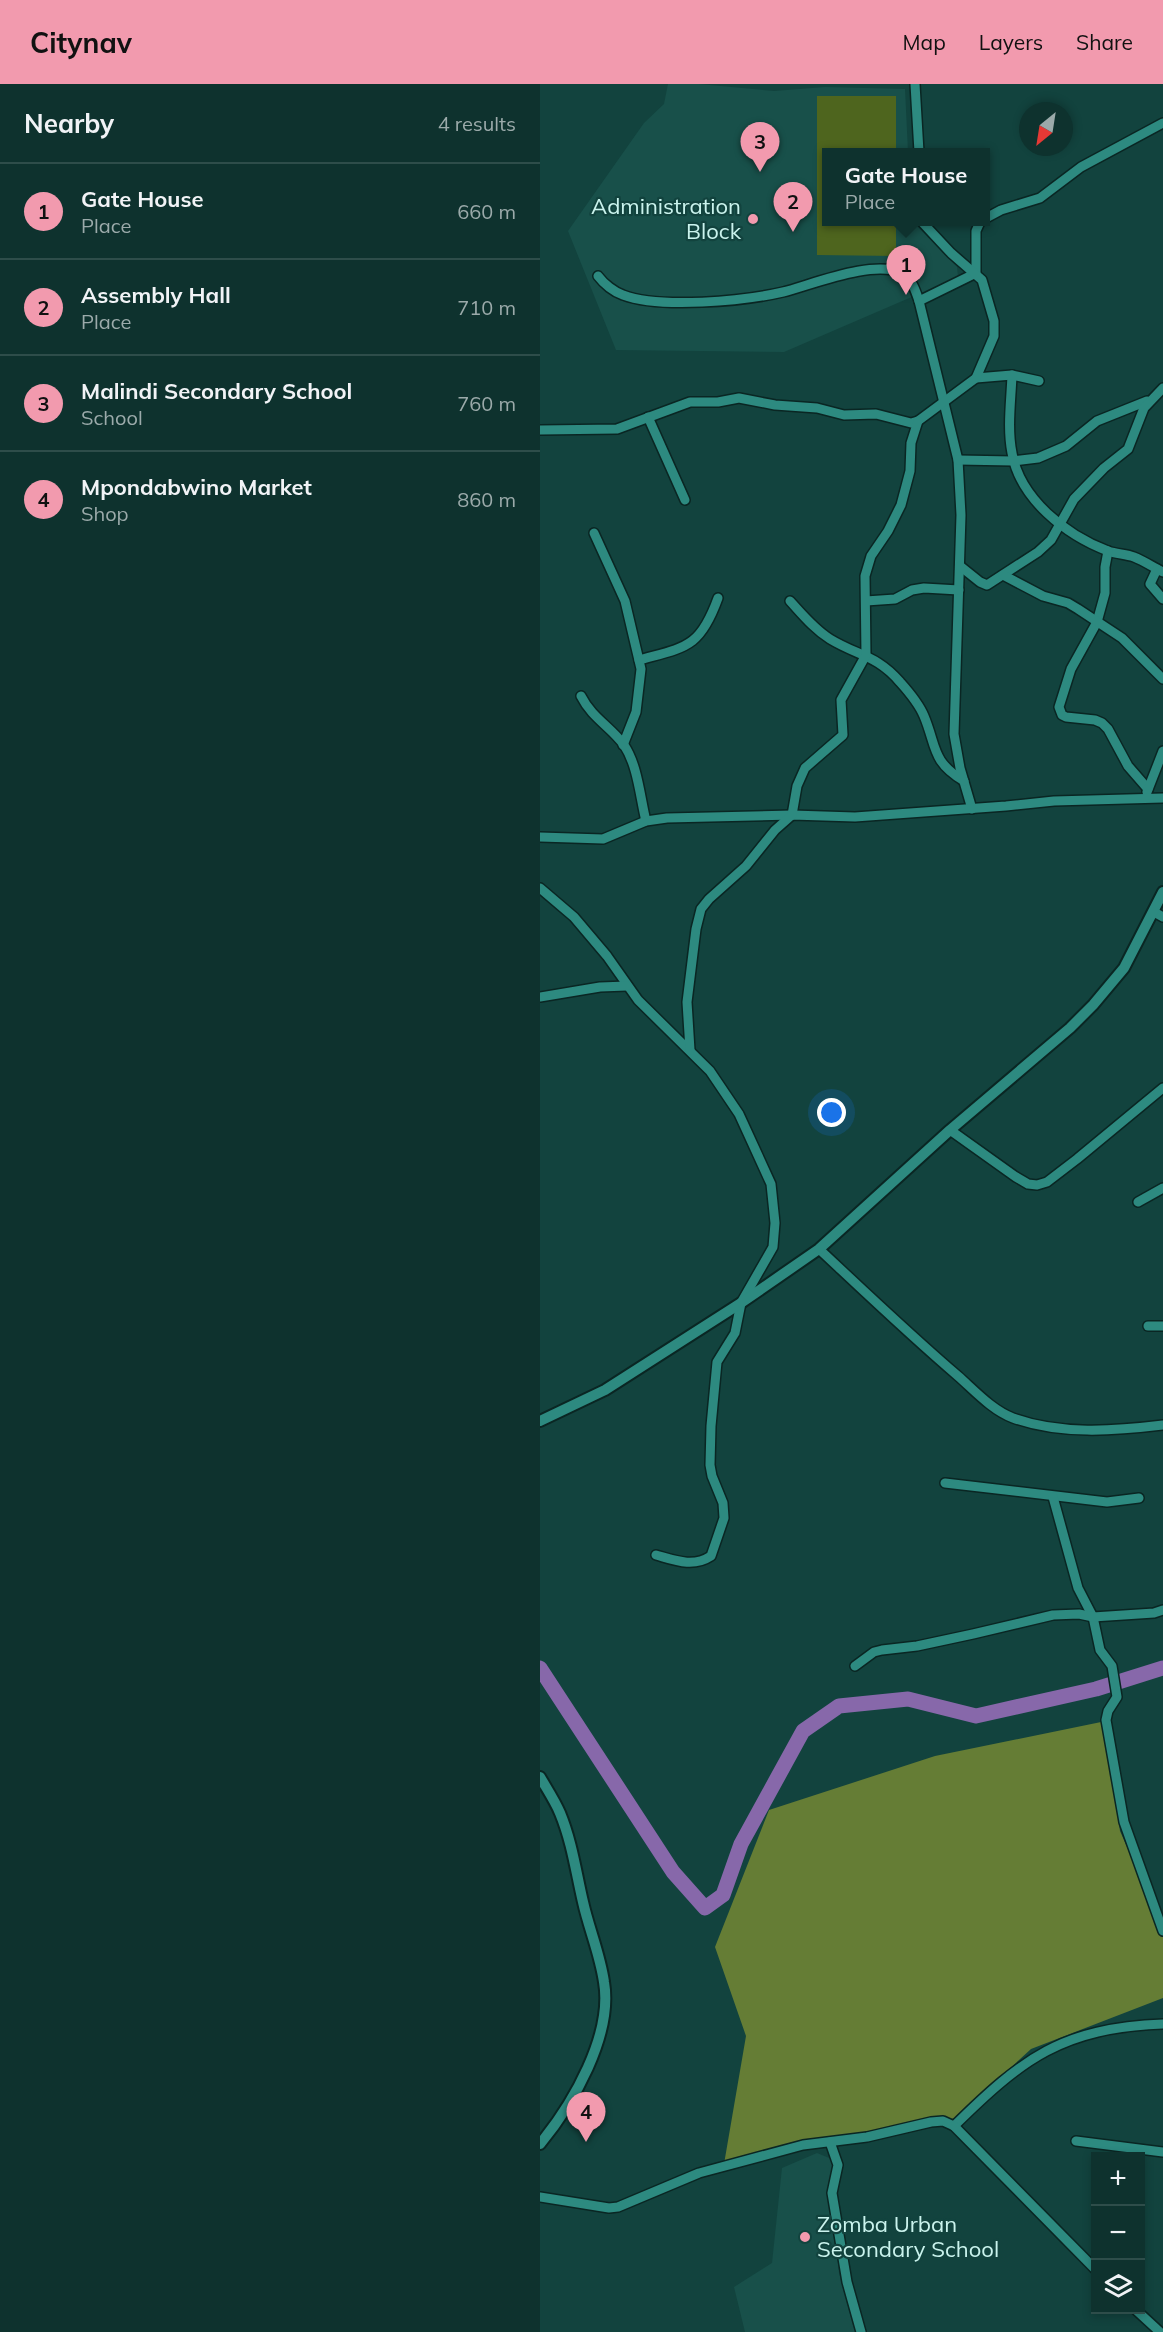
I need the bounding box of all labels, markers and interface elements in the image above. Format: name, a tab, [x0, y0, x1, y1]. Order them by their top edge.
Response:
text: Citynav	[30, 25, 132, 60]
text: Map	[903, 29, 946, 55]
text: Layers	[979, 29, 1043, 55]
text: Share	[1076, 29, 1133, 55]
north arrow	[1019, 102, 1073, 156]
text: Nearby	[24, 107, 114, 140]
text: 4 results	[438, 111, 516, 136]
pin: 3	[740, 122, 780, 172]
popup	[822, 148, 990, 226]
text: Gate House	[845, 161, 967, 189]
pin: 2	[774, 182, 812, 232]
text: Gate House	[81, 185, 203, 213]
text: Place	[845, 189, 895, 214]
place label: Administration Block	[591, 192, 742, 245]
text: 1	[38, 199, 50, 224]
text: 660 m	[457, 199, 516, 224]
marker: Administration Block	[746, 212, 760, 226]
text: Place	[81, 213, 131, 238]
pin: 1	[886, 246, 926, 295]
text: Assembly Hall	[81, 281, 231, 309]
text: 2	[38, 295, 50, 320]
text: 710 m	[457, 295, 516, 320]
text: Place	[81, 309, 131, 334]
text: Malindi Secondary School	[81, 377, 352, 405]
text: 3	[38, 391, 50, 416]
text: 760 m	[457, 391, 516, 416]
text: School	[81, 405, 143, 430]
text: Mpondabwino Market	[81, 473, 312, 501]
text: 4	[38, 487, 50, 512]
text: 860 m	[457, 487, 516, 512]
text: Shop	[81, 501, 129, 526]
your location	[817, 1098, 846, 1127]
pin: 4	[566, 2092, 606, 2142]
map controls	[1091, 2152, 1145, 2314]
button: +	[1091, 2152, 1145, 2206]
button: −	[1091, 2206, 1145, 2260]
place label: Zomba Urban Secondary School	[817, 2210, 999, 2263]
marker: Zomba Urban Secondary School	[798, 2230, 812, 2244]
button: layers	[1091, 2260, 1145, 2314]

